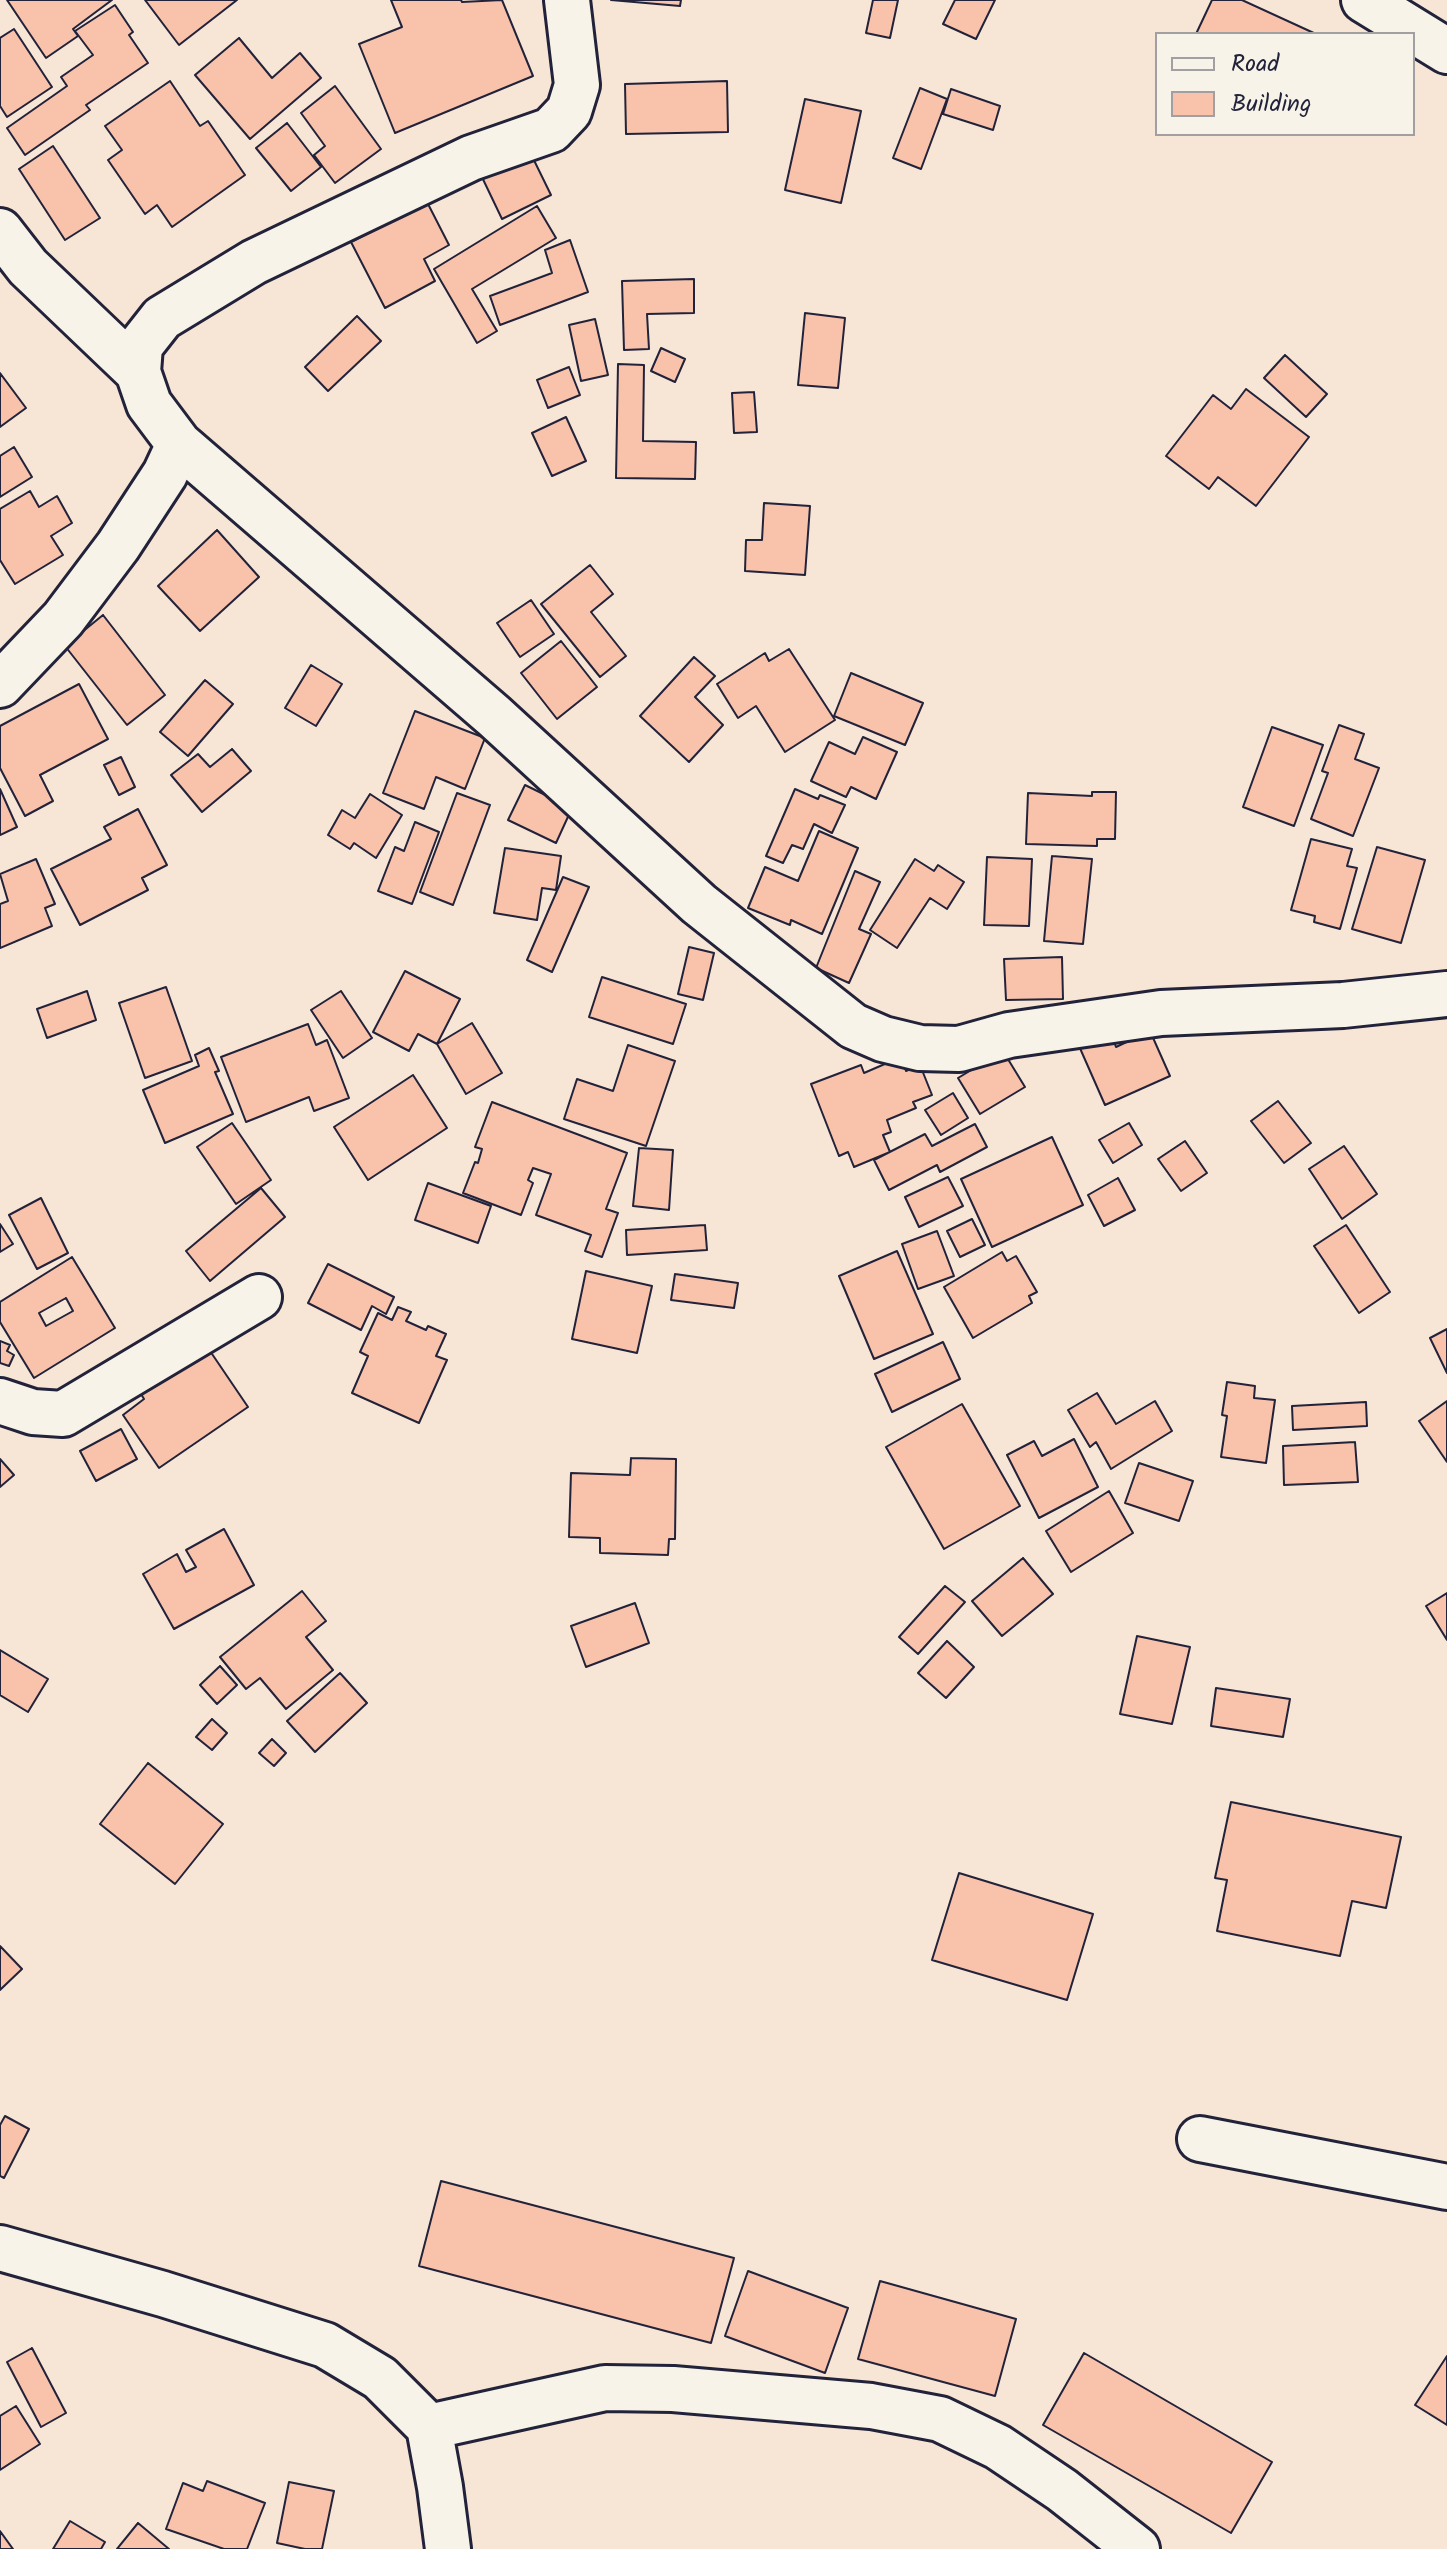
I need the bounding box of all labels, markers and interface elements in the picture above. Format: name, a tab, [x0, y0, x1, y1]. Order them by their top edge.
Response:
legend	[1155, 32, 1415, 136]
text: Road	[1231, 45, 1279, 84]
text: Building	[1231, 85, 1311, 124]

